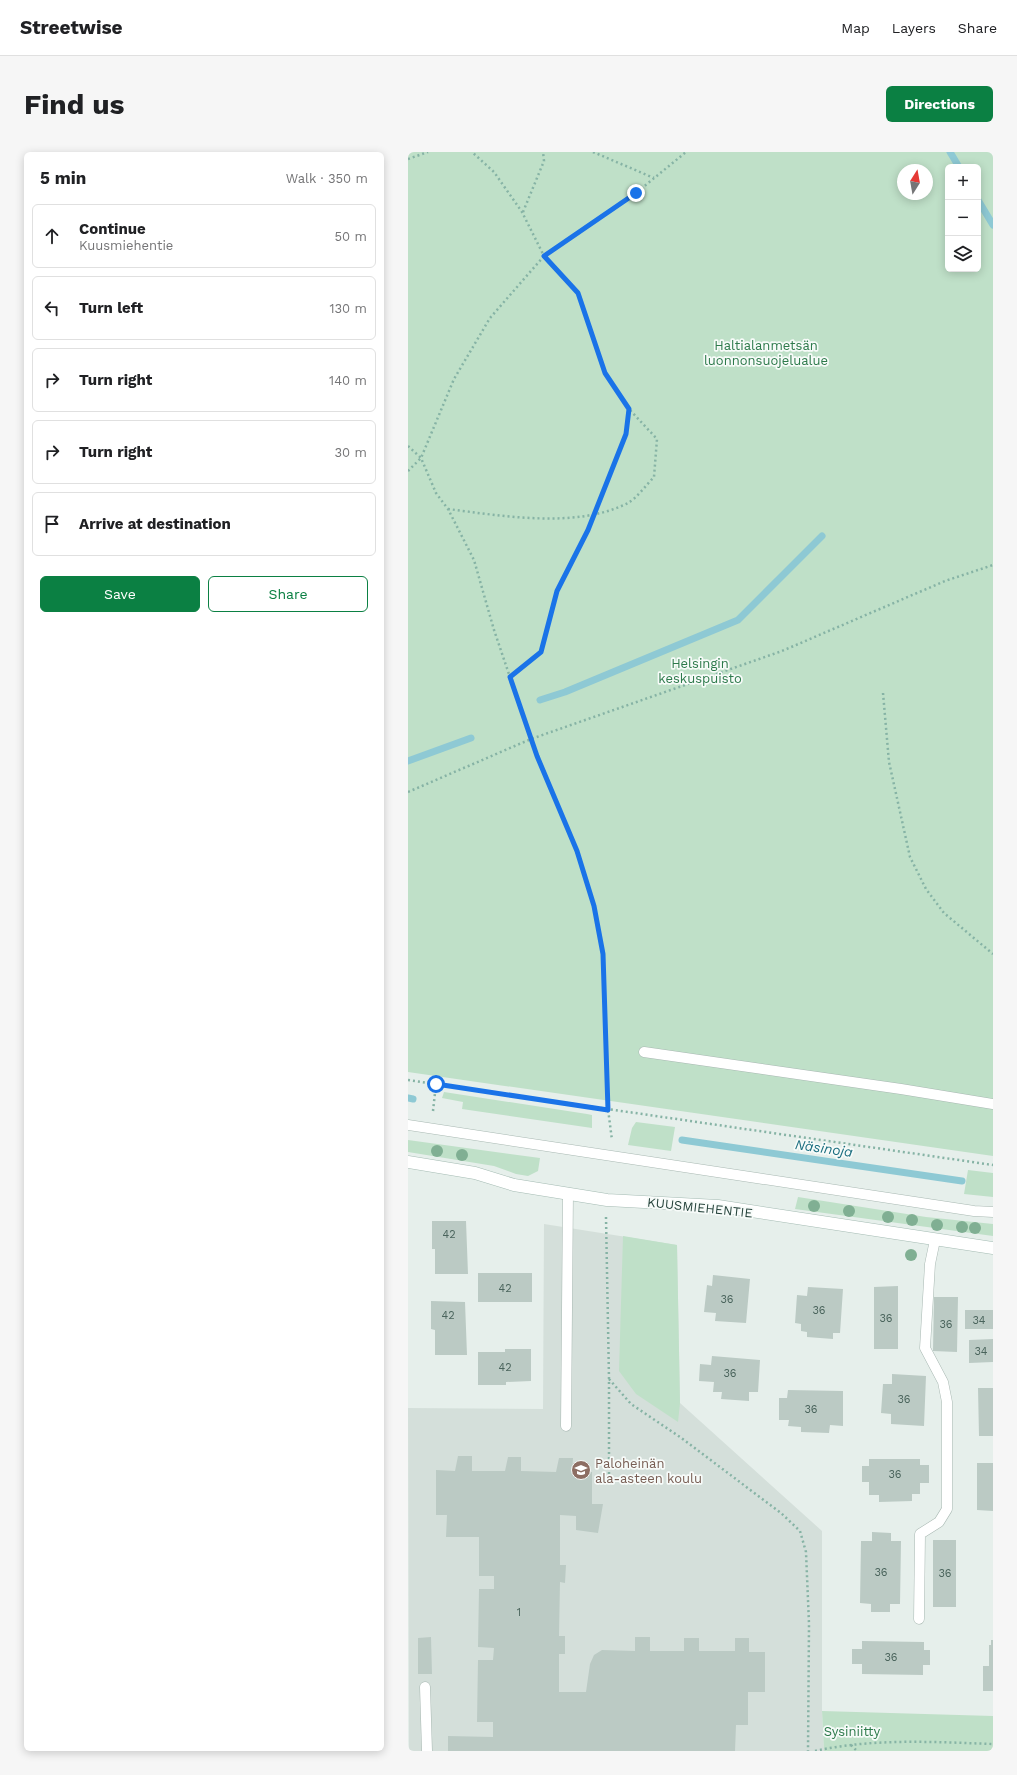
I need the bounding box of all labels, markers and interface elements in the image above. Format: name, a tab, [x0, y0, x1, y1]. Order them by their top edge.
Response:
text: Streetwise	[20, 16, 123, 39]
text: Map	[841, 20, 870, 36]
text: Layers	[892, 20, 936, 36]
text: Share	[958, 20, 997, 36]
button: Directions	[886, 86, 993, 122]
text: Find us	[24, 88, 124, 121]
north arrow	[897, 164, 933, 200]
map controls	[945, 164, 981, 272]
button: +	[945, 164, 981, 200]
text: 5 min	[40, 168, 86, 188]
text: Walk · 350 m	[286, 171, 368, 186]
route end	[627, 184, 645, 202]
button: −	[945, 200, 981, 236]
text: Continue	[79, 220, 146, 238]
icon: ahead	[41, 225, 63, 247]
text: 50 m	[335, 229, 367, 244]
button: layers	[945, 236, 981, 272]
text: Kuusmiehentie	[79, 238, 173, 253]
icon: left	[41, 297, 63, 319]
text: Turn left	[79, 299, 143, 317]
text: 130 m	[329, 301, 367, 316]
park label: Haltialanmetsän luonnonsuojelualue	[704, 338, 828, 368]
icon: right	[41, 369, 63, 391]
text: Turn right	[79, 371, 152, 389]
text: 140 m	[329, 373, 367, 388]
icon: right	[41, 441, 63, 463]
text: Turn right	[79, 443, 152, 461]
text: 30 m	[335, 445, 367, 460]
icon: arrive	[41, 513, 63, 535]
text: Arrive at destination	[79, 515, 231, 533]
button: Save	[40, 576, 200, 612]
button: Share	[208, 576, 368, 612]
park label: Helsingin keskuspuisto	[658, 656, 742, 686]
route start	[427, 1075, 445, 1093]
water label: Näsinoja	[794, 1136, 854, 1160]
street label: KUUSMIEHENTIE	[647, 1195, 753, 1220]
house number: 42	[442, 1228, 456, 1241]
house number: 42	[498, 1282, 512, 1295]
house number: 36	[720, 1293, 734, 1306]
house number: 36	[812, 1304, 826, 1317]
house number: 42	[441, 1309, 455, 1322]
house number: 36	[879, 1312, 893, 1325]
house number: 34	[972, 1314, 986, 1327]
house number: 36	[939, 1318, 953, 1331]
house number: 34	[974, 1345, 988, 1358]
house number: 42	[498, 1361, 512, 1374]
house number: 36	[723, 1367, 737, 1380]
house number: 36	[897, 1393, 911, 1406]
house number: 36	[804, 1403, 818, 1416]
place label: Paloheinän ala-asteen koulu	[595, 1456, 702, 1486]
school or university icon: Paloheinän ala-asteen koulu	[570, 1459, 592, 1481]
house number: 36	[888, 1468, 902, 1481]
house number: 36	[874, 1566, 888, 1579]
house number: 36	[938, 1567, 952, 1580]
house number: 1	[517, 1606, 521, 1619]
house number: 36	[884, 1651, 898, 1664]
park label: Sysiniitty	[824, 1724, 881, 1739]

